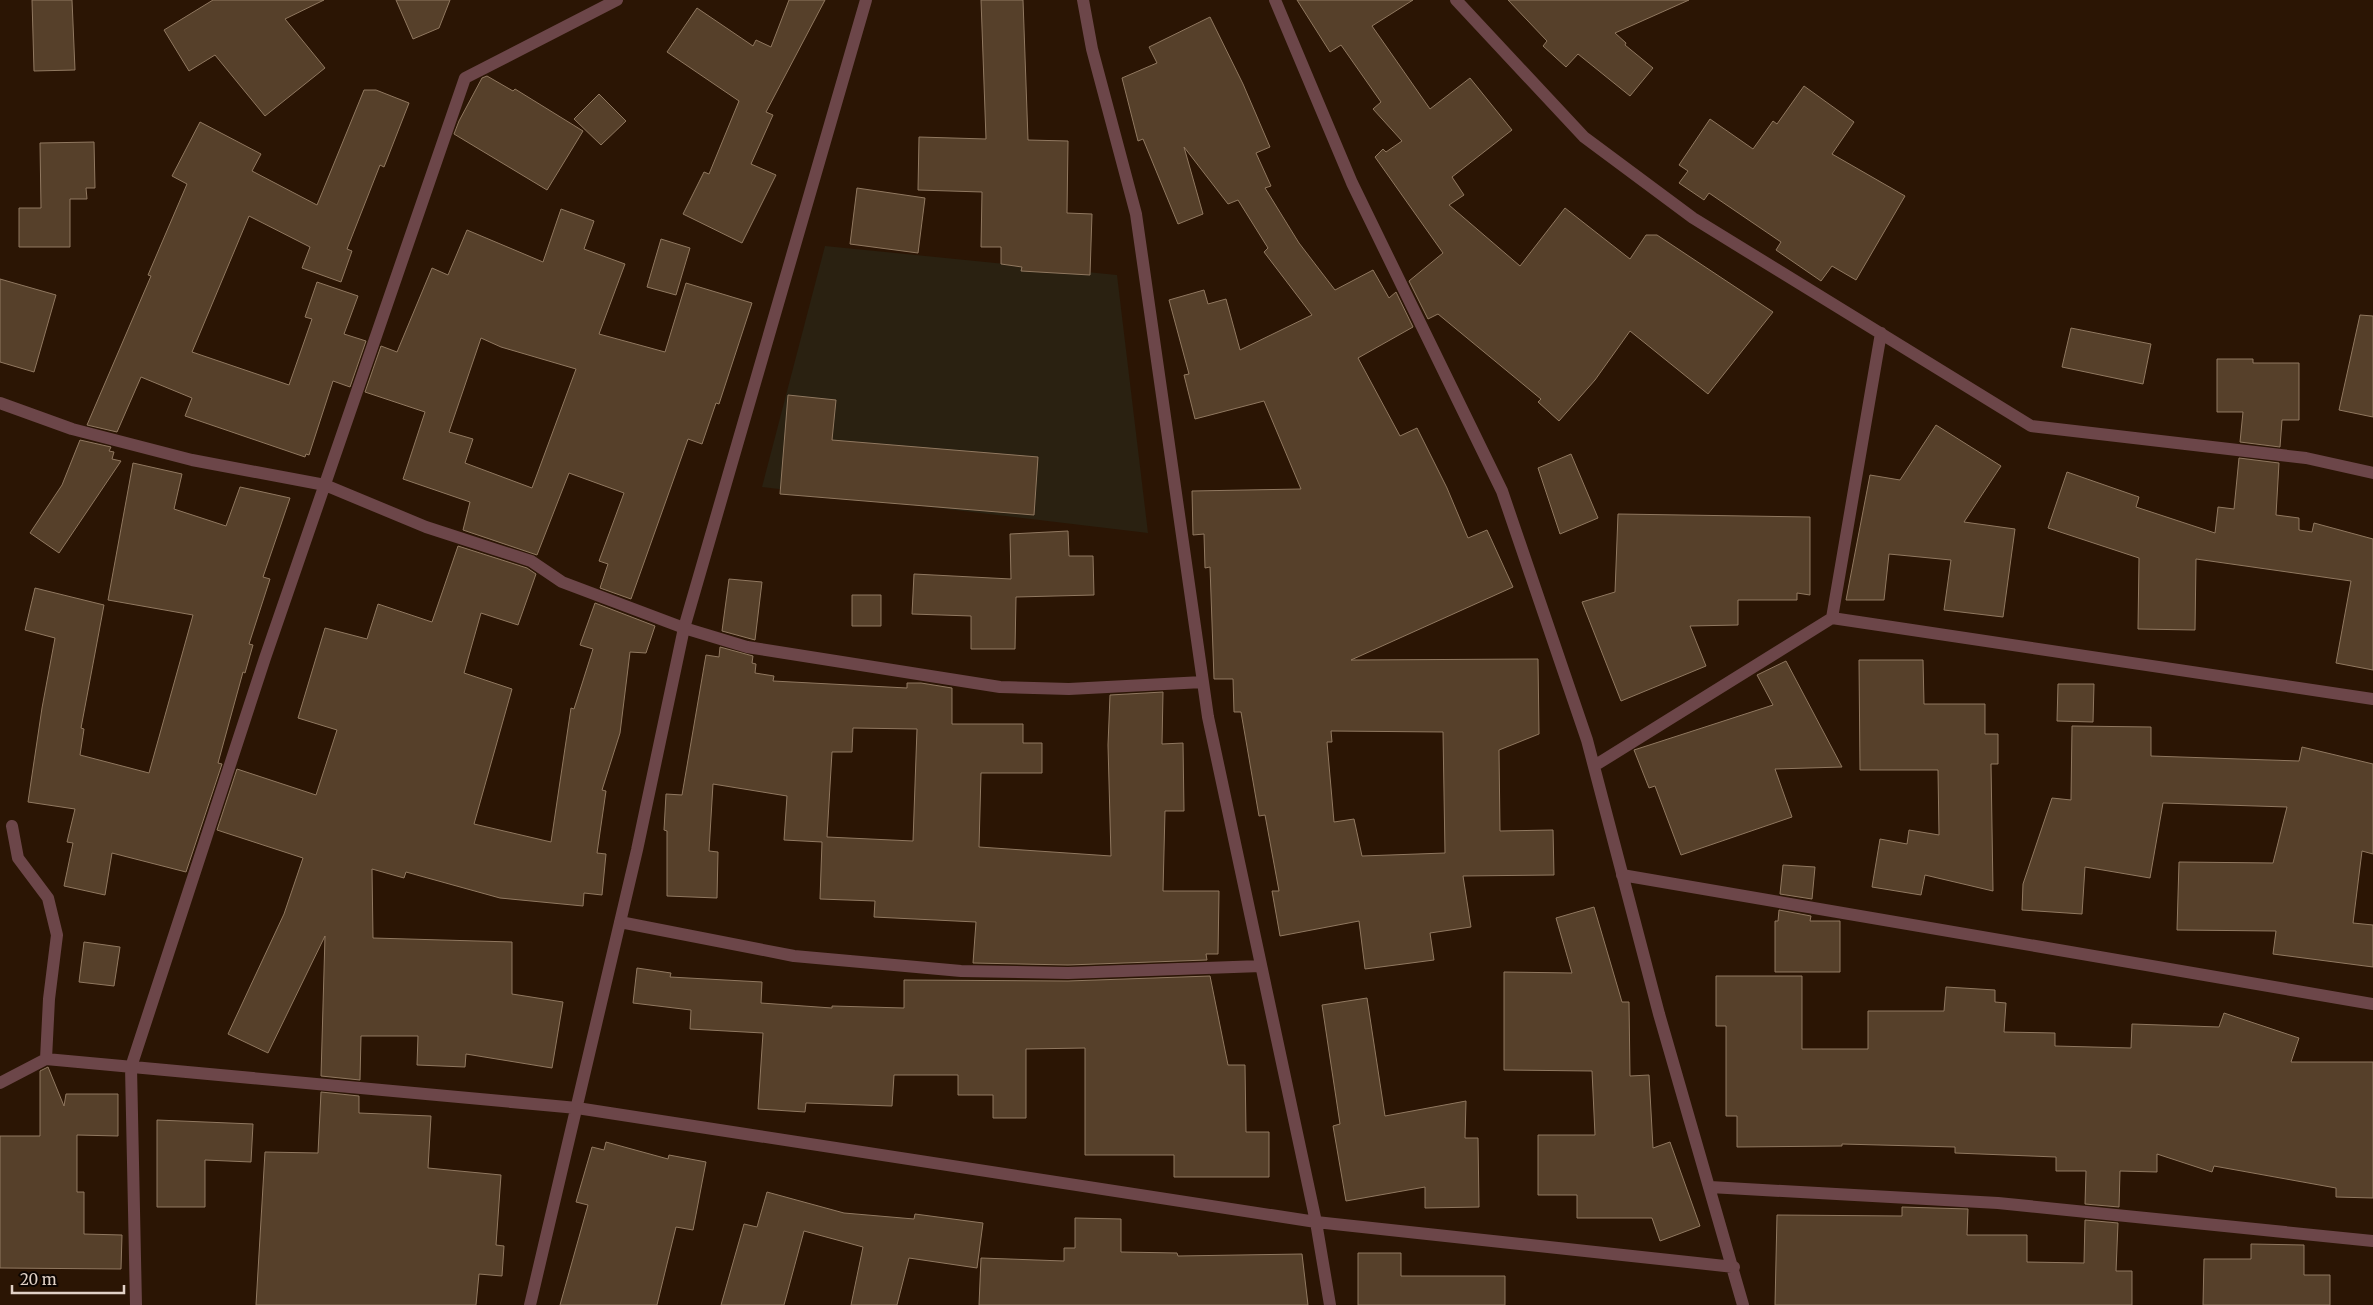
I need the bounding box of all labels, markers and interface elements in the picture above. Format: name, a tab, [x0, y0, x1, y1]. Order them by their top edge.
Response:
scale bar	[12, 1262, 125, 1294]
text: 20 m	[20, 1270, 57, 1289]

